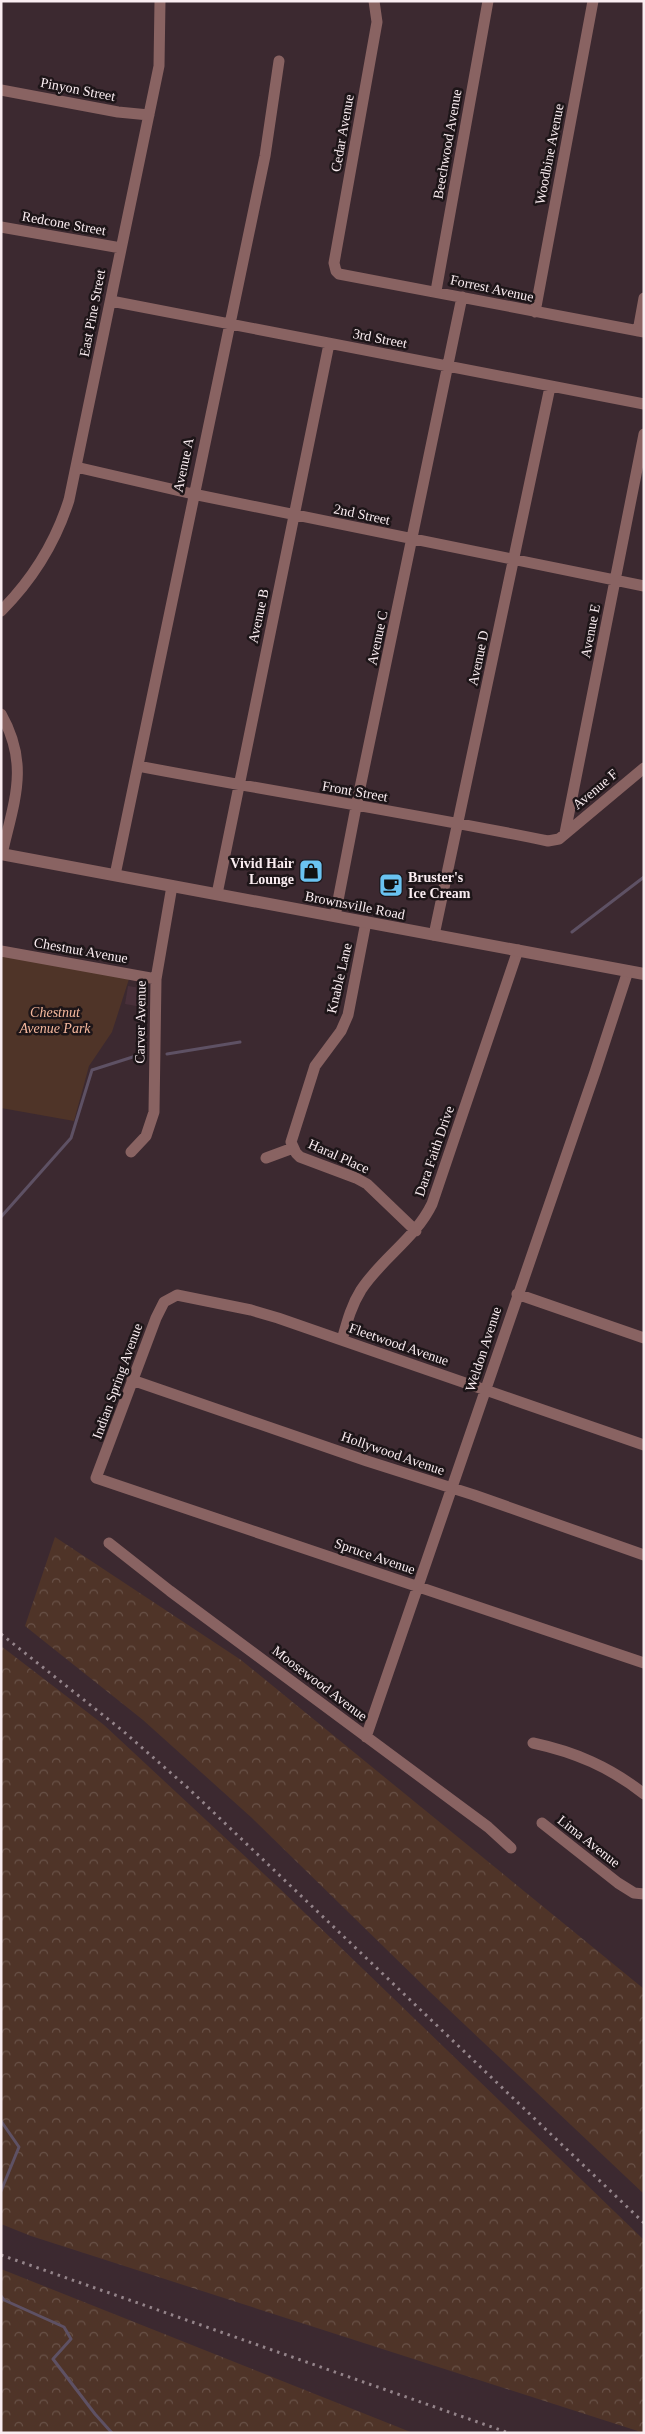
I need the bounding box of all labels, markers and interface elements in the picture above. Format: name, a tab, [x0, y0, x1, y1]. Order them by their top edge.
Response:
street label: Pinyon Street	[39, 75, 117, 104]
street label: Beechwood Avenue	[430, 88, 465, 200]
street label: Cedar Avenue	[328, 93, 357, 173]
street label: Woodbine Avenue	[532, 102, 567, 206]
street label: Redcone Street	[21, 209, 107, 238]
street label: East Pine Street	[77, 268, 108, 358]
street label: Forrest Avenue	[449, 272, 535, 305]
street label: 3rd Street	[352, 326, 408, 351]
street label: Avenue A	[170, 436, 197, 494]
street label: 2nd Street	[332, 501, 392, 528]
street label: Avenue B	[245, 587, 272, 645]
street label: Avenue E	[578, 603, 603, 659]
street label: Avenue C	[364, 609, 391, 667]
street label: Avenue D	[465, 629, 492, 687]
street label: Avenue F	[570, 766, 621, 812]
street label: Front Street	[321, 778, 389, 805]
place label: Vivid Hair Lounge	[230, 856, 294, 887]
shop icon: Vivid Hair Lounge	[298, 858, 324, 884]
place label: Bruster's Ice Cream	[408, 870, 471, 901]
cafe icon: Bruster's Ice Cream	[378, 872, 404, 898]
street label: Brownsville Road	[304, 888, 406, 923]
street label: Chestnut Avenue	[33, 935, 129, 966]
street label: Knable Lane	[324, 941, 355, 1015]
street label: Carver Avenue	[132, 980, 149, 1064]
park label: Chestnut Avenue Park	[18, 1005, 91, 1036]
street label: Dara Faith Drive	[412, 1104, 457, 1198]
street label: Haral Place	[306, 1136, 372, 1177]
street label: Weldon Avenue	[463, 1305, 504, 1394]
street label: Fleetwood Avenue	[347, 1320, 451, 1369]
street label: Indian Spring Avenue	[90, 1321, 145, 1441]
street label: Hollywood Avenue	[339, 1429, 446, 1478]
street label: Spruce Avenue	[333, 1536, 417, 1577]
street label: Moosewood Avenue	[269, 1643, 370, 1724]
street label: Lima Avenue	[555, 1812, 623, 1870]

